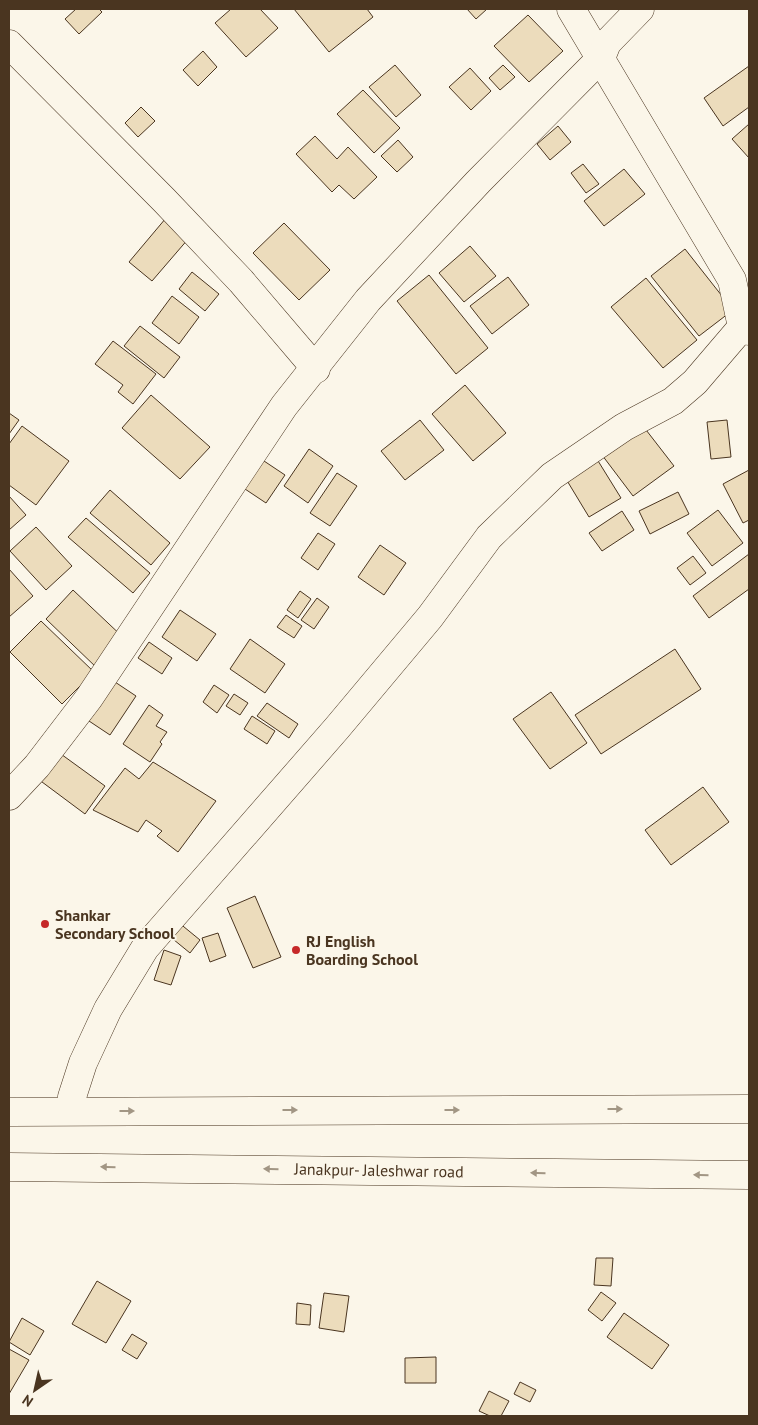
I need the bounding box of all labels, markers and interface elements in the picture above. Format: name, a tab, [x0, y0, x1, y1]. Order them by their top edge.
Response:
place label: Shankar Secondary School	[55, 905, 175, 943]
marker: Shankar Secondary School	[39, 918, 51, 930]
place label: RJ English Boarding School	[306, 931, 418, 969]
marker: RJ English Boarding School	[290, 944, 302, 956]
one-way arrow	[607, 1105, 623, 1113]
one-way arrow	[282, 1106, 298, 1114]
one-way arrow	[445, 1106, 461, 1114]
one-way arrow	[120, 1107, 136, 1115]
street label: Janakpur- Jaleshwar road	[293, 1159, 464, 1181]
one-way arrow	[100, 1163, 116, 1171]
one-way arrow	[262, 1165, 278, 1173]
one-way arrow	[530, 1168, 546, 1176]
one-way arrow	[692, 1171, 708, 1179]
north arrow	[10, 1365, 60, 1415]
text: N	[19, 1391, 37, 1411]

